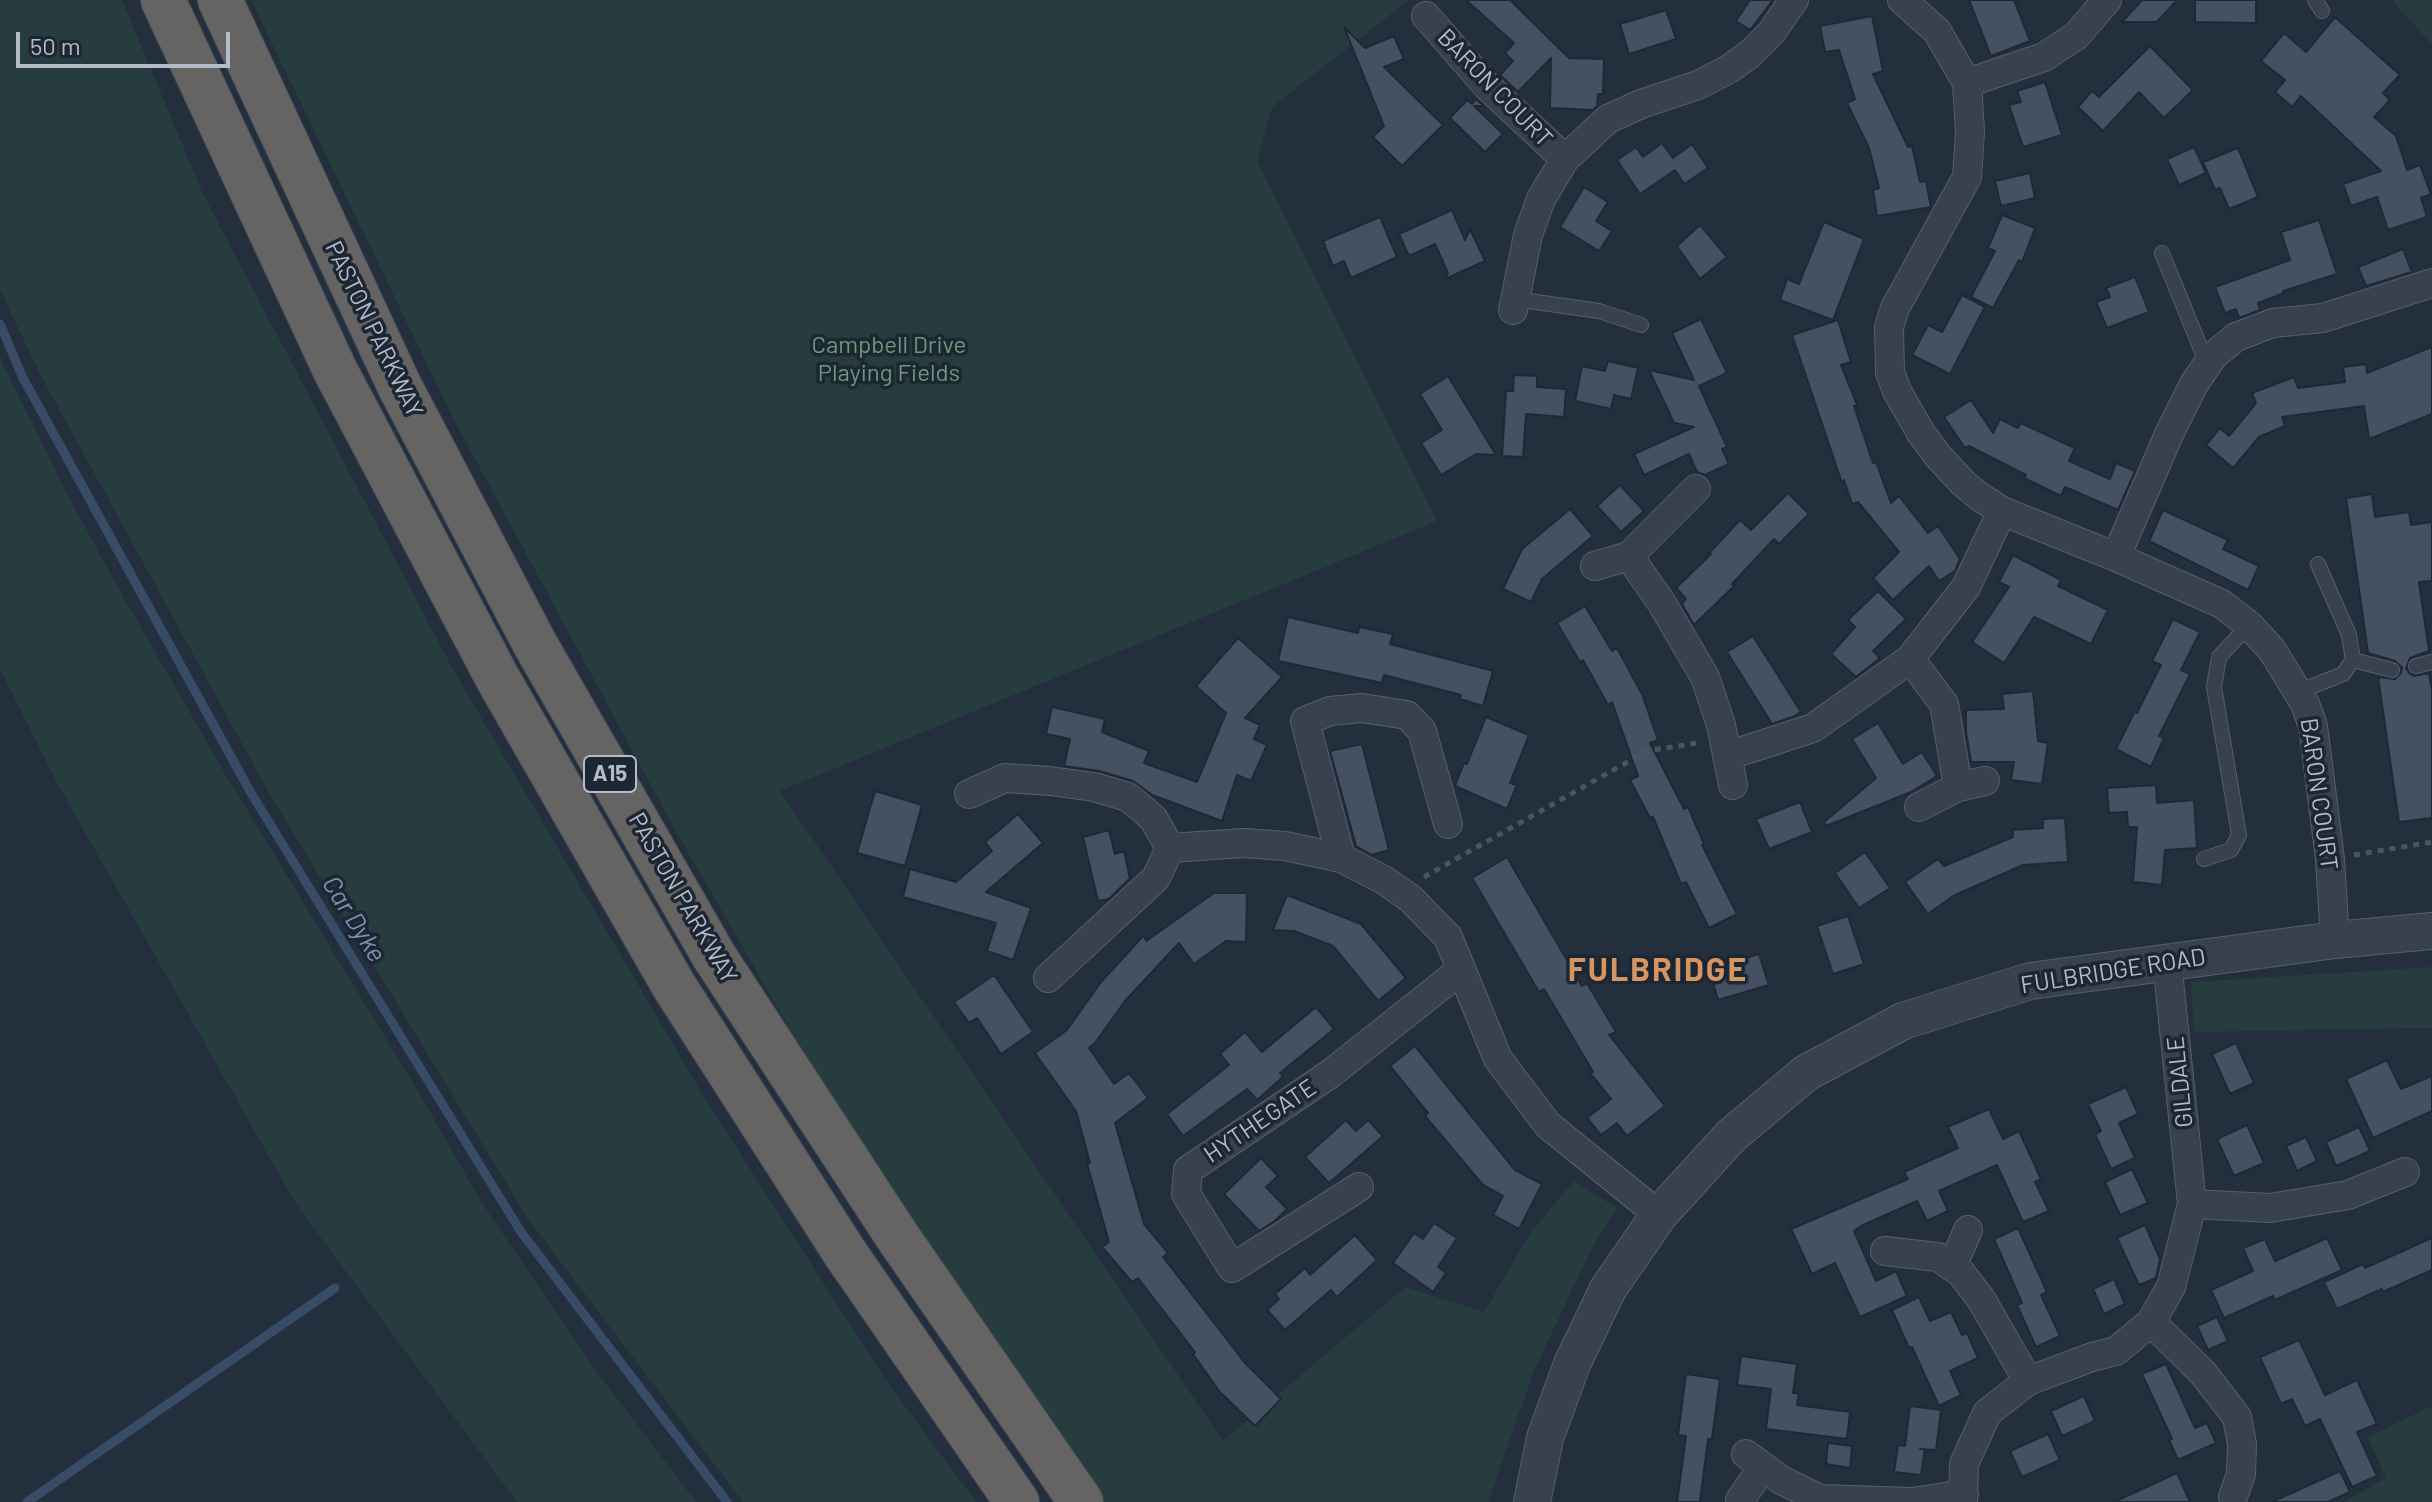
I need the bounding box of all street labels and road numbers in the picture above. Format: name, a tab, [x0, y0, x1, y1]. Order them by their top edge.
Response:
street label: BARON COURT	[1431, 23, 1559, 153]
street label: PASTON PARKWAY	[319, 236, 429, 422]
street label: BARON COURT	[2294, 716, 2344, 872]
road number: A15	[584, 756, 636, 792]
street label: PASTON PARKWAY	[622, 808, 744, 988]
street label: FULBRIDGE ROAD	[2019, 942, 2207, 1000]
street label: GILDALE	[2161, 1035, 2199, 1129]
street label: HYTHEGATE	[1198, 1073, 1322, 1169]

